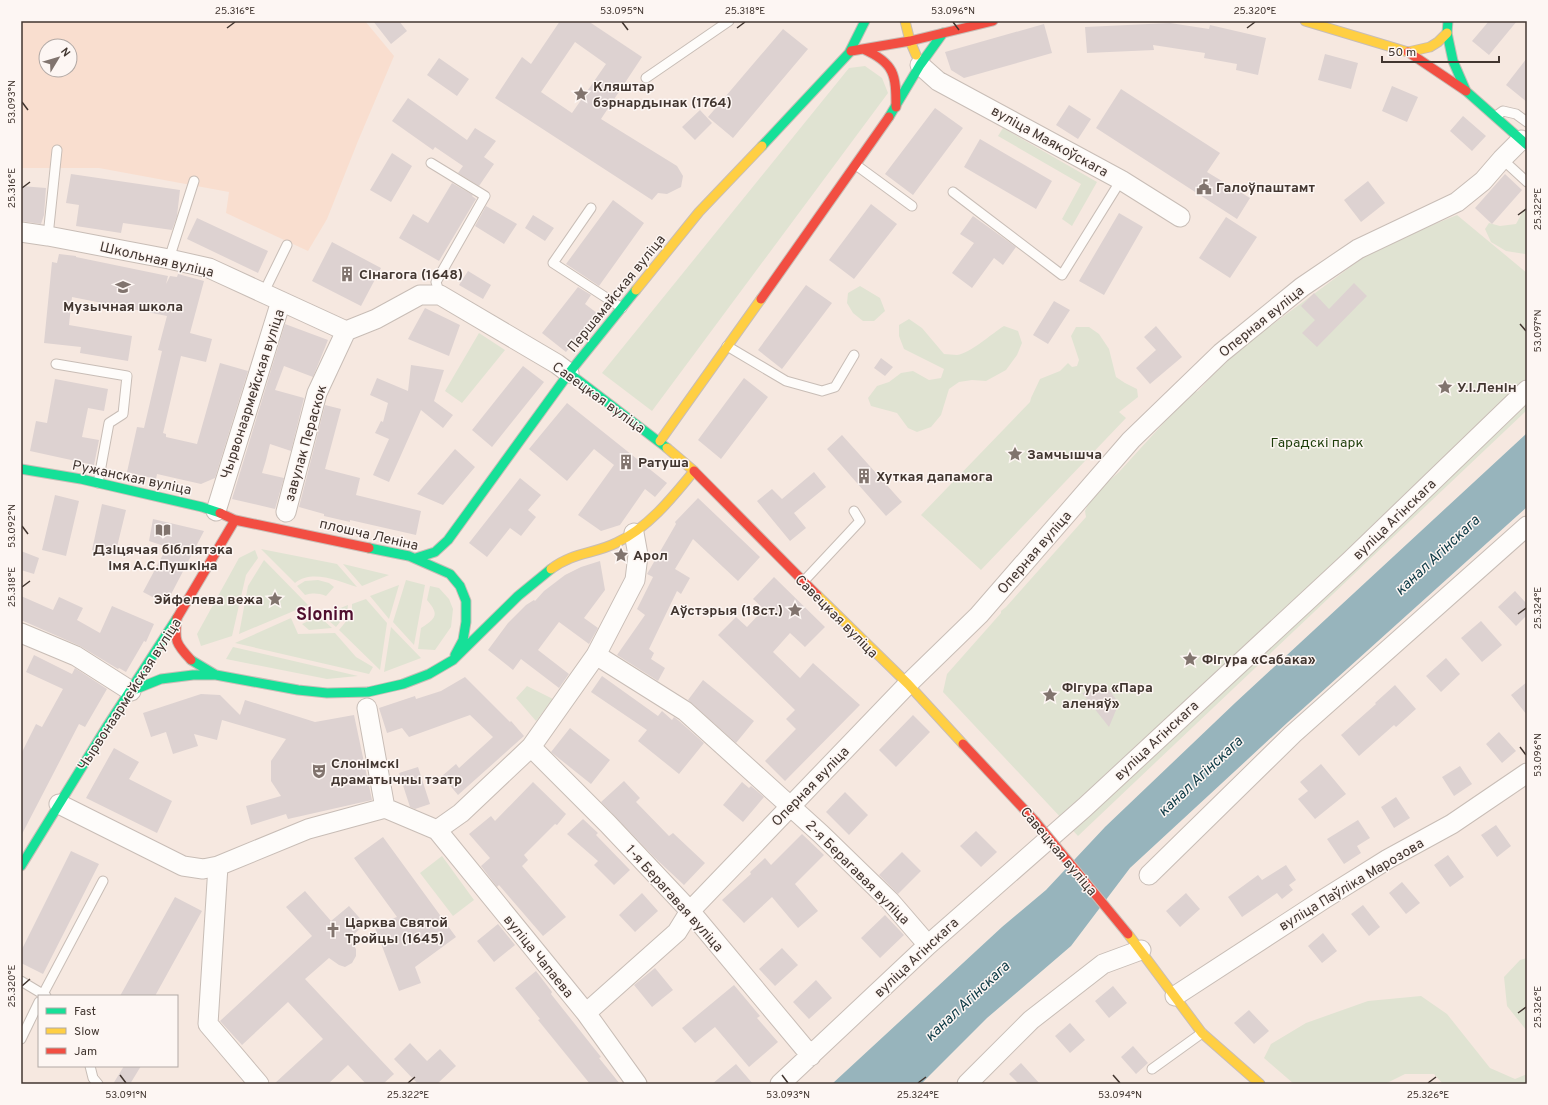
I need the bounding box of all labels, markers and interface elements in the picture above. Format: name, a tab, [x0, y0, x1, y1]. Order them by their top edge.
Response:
text: 25.316°E	[215, 5, 255, 18]
text: 53.095°N	[600, 5, 644, 18]
text: 25.318°E	[725, 5, 765, 18]
text: 53.096°N	[931, 5, 975, 18]
text: 25.320°E	[1233, 5, 1277, 18]
north arrow	[38, 38, 78, 78]
scale bar	[1382, 38, 1499, 64]
text: N	[57, 45, 73, 60]
text: 50 m	[1388, 45, 1416, 61]
place label: Кляштар бэрнардынак (1764)	[593, 79, 732, 112]
text: 53.093°N	[6, 80, 19, 124]
place icon: Кляштар бэрнардынак (1764)	[572, 85, 590, 103]
street label: вуліца Маякоўскага	[988, 103, 1111, 182]
text: 25.316°E	[6, 168, 19, 208]
public building icon: Галоўпаштамт	[1195, 178, 1213, 196]
place label: Галоўпаштамт	[1216, 180, 1315, 197]
text: 25.322°E	[1532, 188, 1545, 230]
street label: Першамайская вуліца	[565, 232, 670, 356]
street label: Школьная вуліца	[98, 239, 215, 282]
building icon: Сінагога (1648)	[338, 265, 356, 283]
place label: Сінагога (1648)	[359, 267, 463, 284]
school or university icon: Музычная школа	[114, 278, 132, 296]
street label: Оперная вуліца	[1216, 283, 1308, 362]
place label: Музычная школа	[63, 299, 183, 316]
street label: Чырвонаармейская вуліца	[218, 307, 289, 482]
text: 53.097°N	[1532, 310, 1545, 352]
street label: Савецкая вуліца	[548, 359, 648, 438]
place icon: У.І.Ленін	[1436, 378, 1454, 396]
place label: У.І.Ленін	[1457, 380, 1517, 397]
street label: завулак Пераскок	[282, 383, 331, 504]
park label: Гарадскі парк	[1271, 435, 1363, 452]
place icon: Замчышча	[1006, 445, 1024, 463]
place label: Замчышча	[1027, 447, 1102, 464]
building icon: Ратуша	[617, 453, 635, 471]
place label: Ратуша	[638, 455, 689, 472]
street label: Ружанская вуліца	[71, 458, 193, 499]
building icon: Хуткая дапамога	[855, 467, 873, 485]
place label: Хуткая дапамога	[876, 469, 993, 486]
street label: вуліца Агінскага	[1350, 476, 1440, 564]
text: 53.092°N	[6, 504, 19, 548]
street label: Оперная вуліца	[994, 508, 1076, 598]
water label: канал Агінскага	[1392, 512, 1485, 600]
street label: плошча Леніна	[318, 516, 420, 555]
library icon: Дзіцячая бібліятэка імя А.С.Пушкіна	[154, 521, 172, 539]
place label: Дзіцячая бібліятэка імя А.С.Пушкіна	[93, 542, 233, 575]
place icon: Арол	[612, 546, 630, 564]
place label: Арол	[633, 548, 668, 565]
text: 25.318°E	[6, 567, 19, 607]
street label: Савецкая вуліца	[791, 572, 881, 662]
text: 25.324°E	[1532, 587, 1545, 629]
place icon: Эйфелева вежа	[266, 590, 284, 608]
place label: Эйфелева вежа	[154, 592, 263, 609]
place icon: Аўстэрыя (18ст.)	[786, 601, 804, 619]
place label: Аўстэрыя (18ст.)	[670, 603, 783, 620]
district label: Slonim	[296, 604, 354, 627]
street label: Чырвонаармейская вуліца	[75, 616, 186, 774]
place icon: Фігура «Сабака»	[1181, 650, 1199, 668]
place label: Фігура «Сабака»	[1202, 652, 1316, 669]
place label: Фігура «Пара аленяў»	[1062, 680, 1153, 713]
place icon: Фігура «Пара аленяў»	[1041, 686, 1059, 704]
street label: вуліца Агінскага	[1111, 698, 1203, 785]
water label: канал Агінскага	[1155, 733, 1248, 821]
text: 53.096°N	[1532, 733, 1545, 777]
street label: Оперная вуліца	[769, 744, 853, 830]
place label: Слонімскі драматычны тэатр	[331, 756, 462, 789]
theatre icon: Слонімскі драматычны тэатр	[310, 762, 328, 780]
street label: Савецкая вуліца	[1016, 804, 1100, 900]
street label: 2-я Берагавая вуліца	[801, 817, 913, 929]
street label: вуліца Паўліка Марозова	[1276, 835, 1427, 935]
street label: 1-я Берагавая вуліца	[621, 842, 726, 956]
street label: вуліца Чапаева	[499, 912, 576, 1002]
place label: Царква Святой Тройцы (1645)	[345, 915, 448, 948]
street label: вуліца Агінскага	[871, 915, 963, 1002]
church icon: Царква Святой Тройцы (1645)	[324, 921, 342, 939]
water label: канал Агінскага	[922, 958, 1015, 1046]
text: 25.320°E	[6, 964, 19, 1008]
text: 25.326°E	[1532, 986, 1545, 1028]
legend	[38, 995, 178, 1067]
text: Fast	[74, 1004, 96, 1020]
text: Slow	[74, 1024, 100, 1040]
text: Jam	[74, 1044, 97, 1060]
text: 53.091°N	[105, 1089, 147, 1102]
text: 25.322°E	[387, 1089, 429, 1102]
text: 53.093°N	[766, 1089, 810, 1102]
text: 25.324°E	[897, 1089, 939, 1102]
text: 53.094°N	[1098, 1089, 1142, 1102]
text: 25.326°E	[1407, 1089, 1449, 1102]

